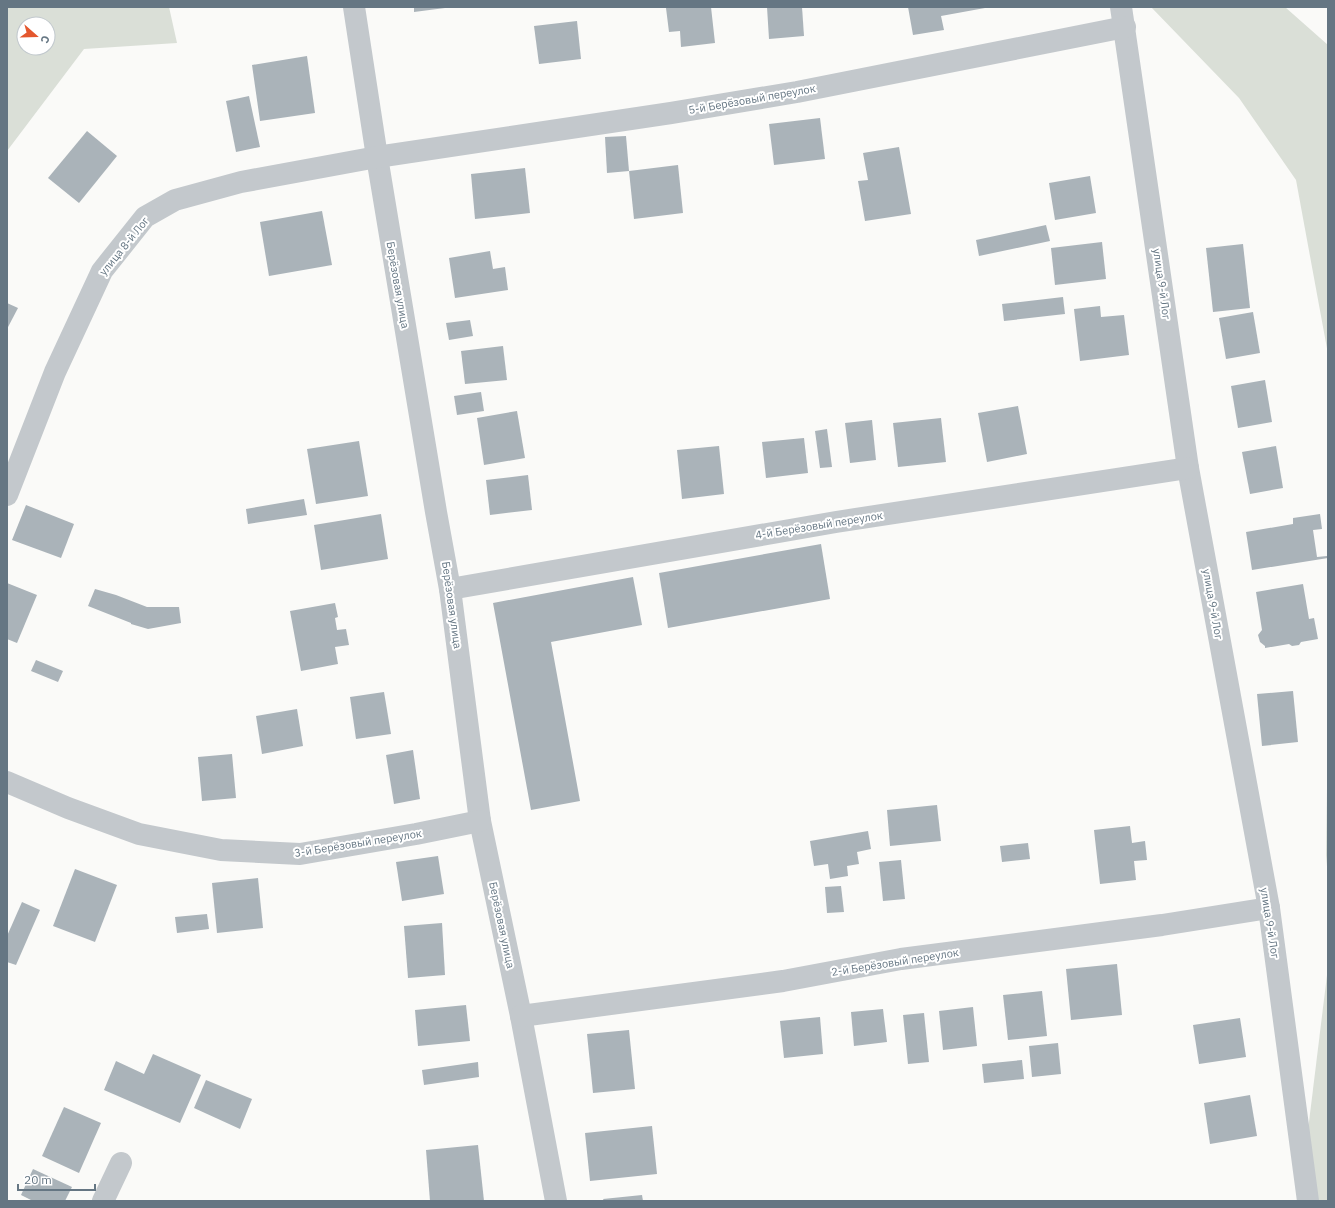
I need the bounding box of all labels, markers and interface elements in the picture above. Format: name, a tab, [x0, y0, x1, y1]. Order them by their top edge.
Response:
north arrow	[16, 16, 56, 56]
text: С	[38, 34, 53, 45]
street label: 5-й Берёзовый переулок	[687, 81, 817, 117]
street label: улица 8-й Лог	[96, 214, 152, 278]
street label: Берёзовая улица	[383, 240, 413, 330]
street label: улица 9-й Лог	[1150, 248, 1174, 321]
street label: 4-й Берёзовый переулок	[754, 508, 884, 542]
street label: Берёзовая улица	[439, 560, 465, 650]
street label: улица 9-й Лог	[1200, 568, 1226, 641]
street label: 3-й Берёзовый переулок	[293, 826, 423, 860]
street label: Берёзовая улица	[486, 880, 518, 970]
street label: улица 9-й Лог	[1257, 887, 1283, 960]
street label: 2-й Берёзовый переулок	[830, 945, 960, 979]
scale bar	[18, 1166, 95, 1192]
text: 20 m	[24, 1172, 52, 1187]

